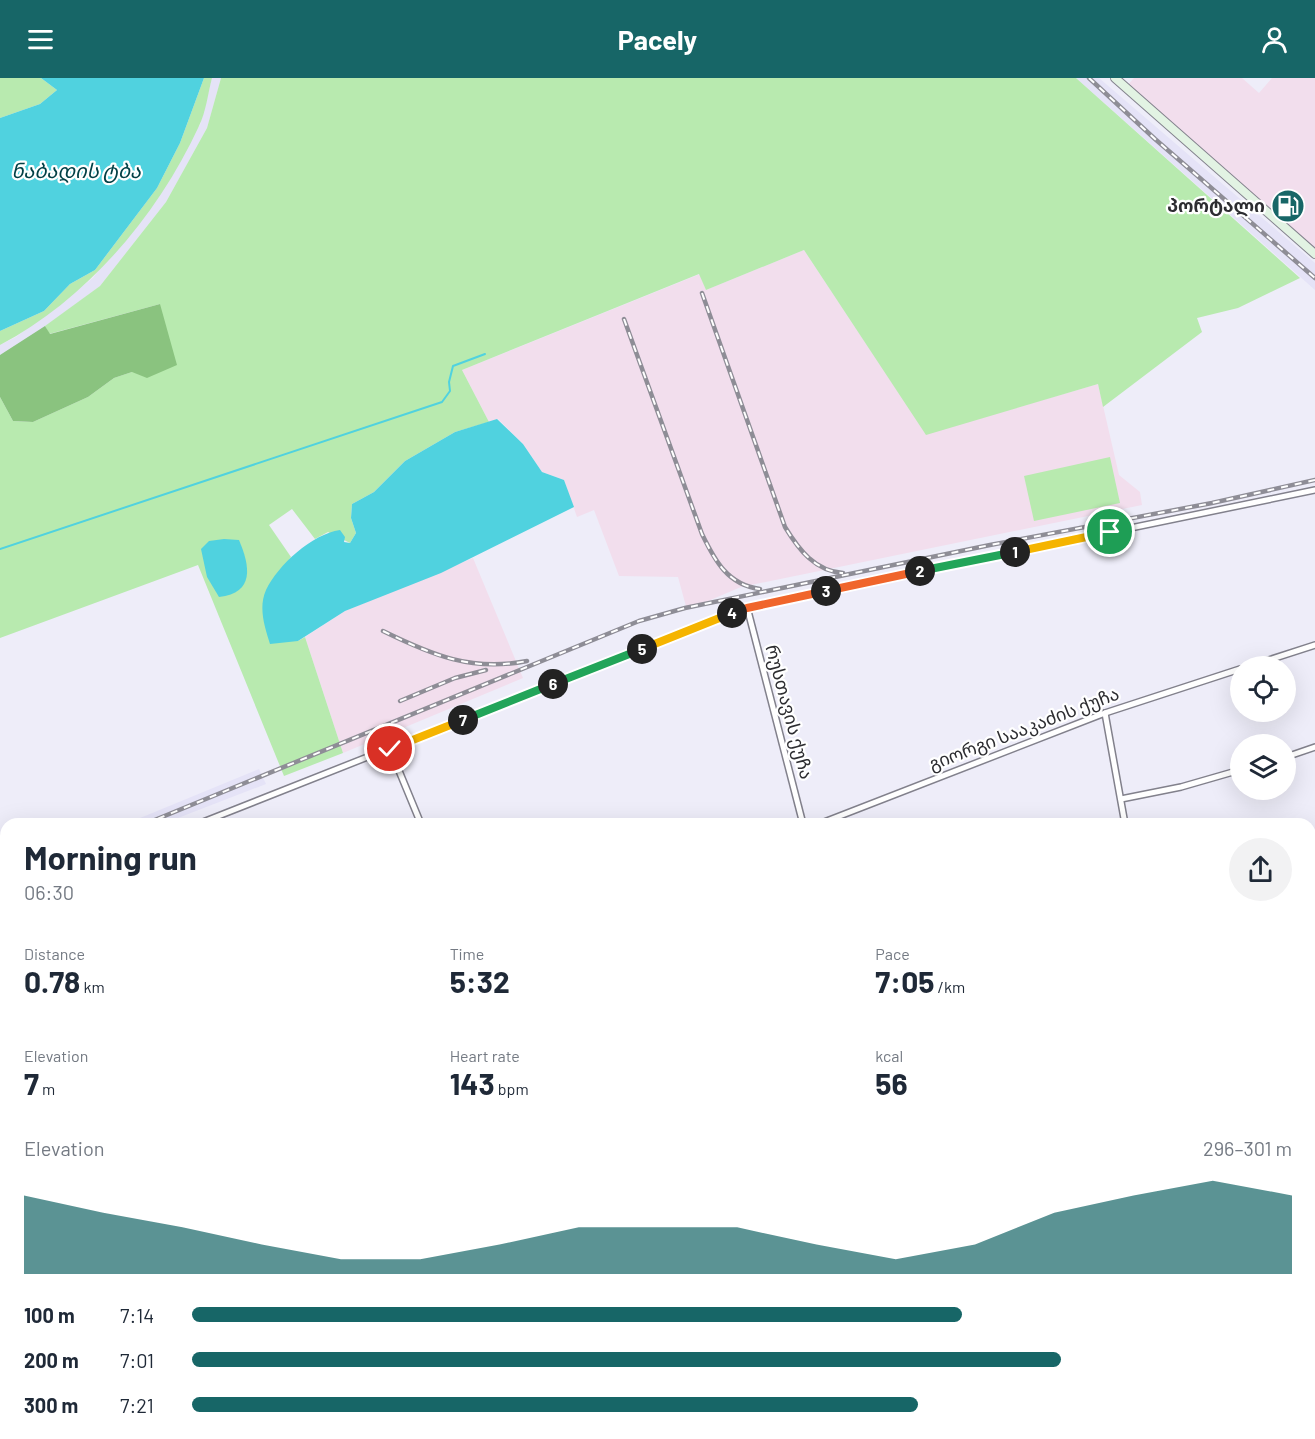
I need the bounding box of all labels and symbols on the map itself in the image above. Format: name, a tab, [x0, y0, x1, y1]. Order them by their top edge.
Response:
water label: ნაბადის ტბა	[11, 158, 142, 183]
fuel station icon: პორტალი	[1270, 188, 1306, 224]
place label: პორტალი	[1167, 194, 1265, 217]
pin	[1084, 506, 1135, 557]
pin: 1	[1000, 537, 1030, 567]
pin: 2	[905, 556, 935, 586]
pin: 3	[811, 576, 841, 606]
pin: 4	[717, 598, 747, 628]
pin: 5	[627, 634, 657, 664]
street label: რუსთავის ქუჩა	[760, 642, 818, 782]
pin: 6	[538, 669, 568, 699]
street label: გიორგი სააკაძის ქუჩა	[925, 682, 1122, 776]
pin: 7	[448, 705, 478, 735]
pin	[364, 723, 415, 774]

